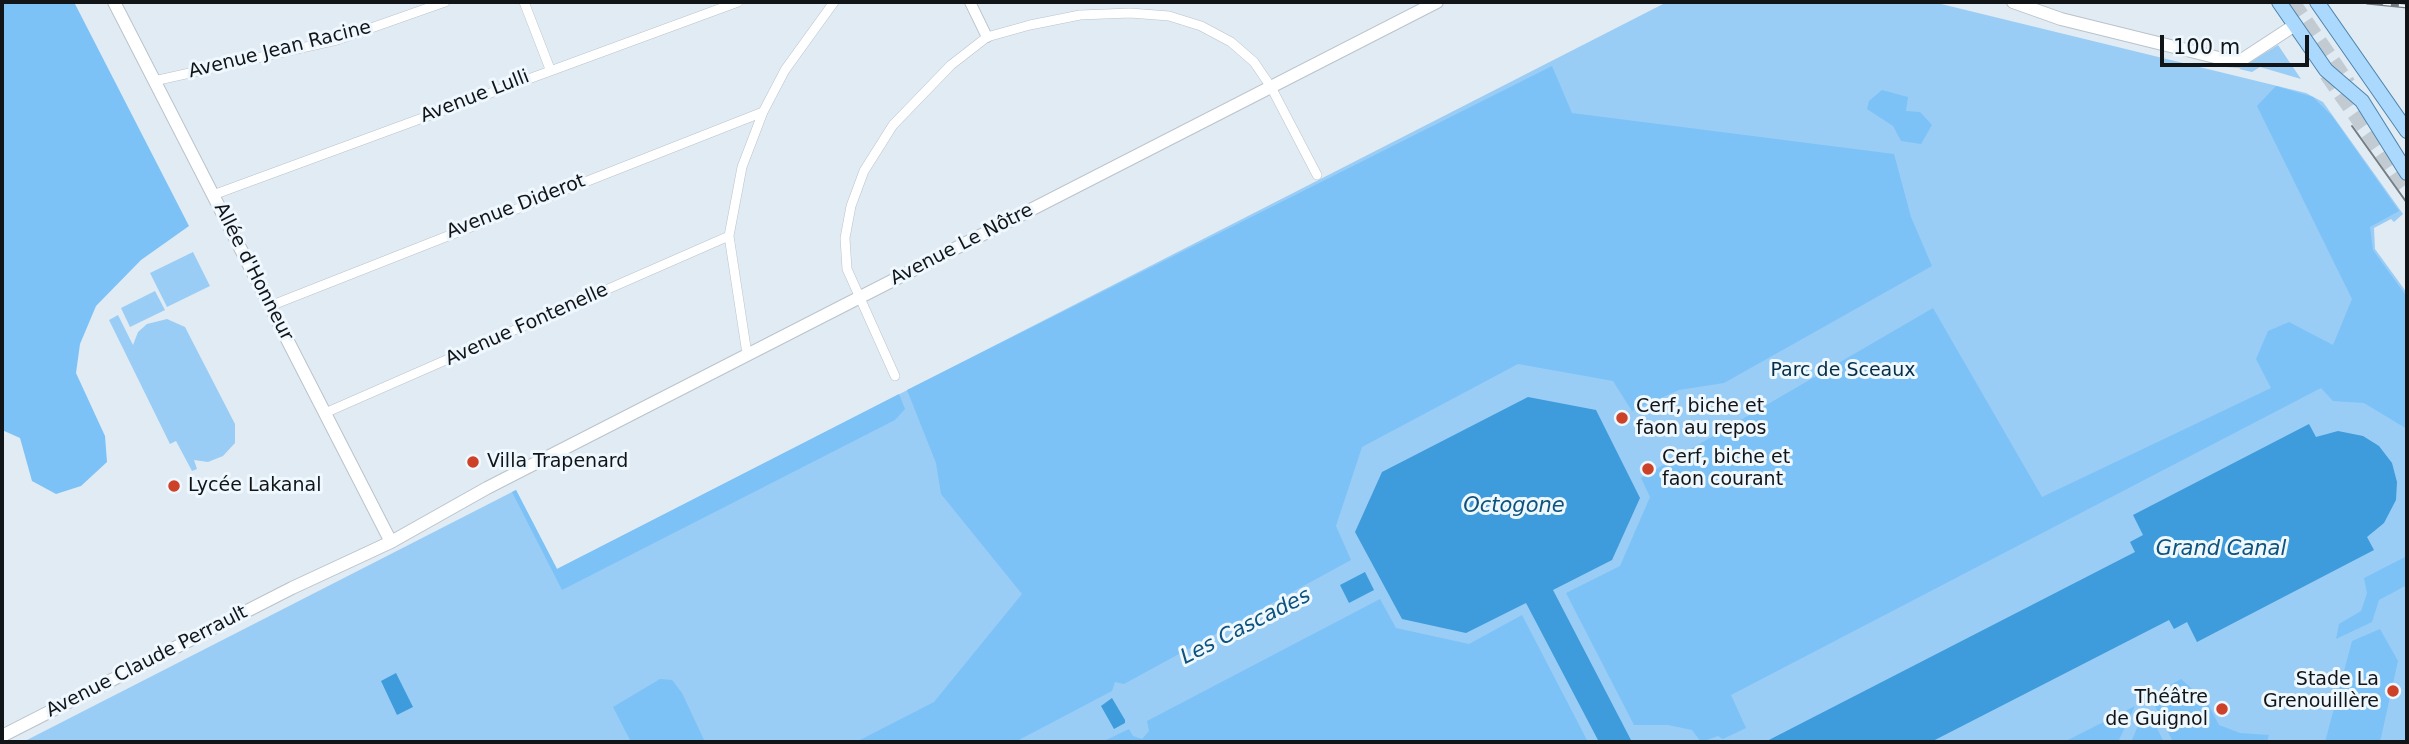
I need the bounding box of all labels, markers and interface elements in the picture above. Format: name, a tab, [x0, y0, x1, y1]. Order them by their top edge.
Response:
street label: Avenue Jean Racine	[186, 16, 374, 84]
scale bar	[2164, 21, 2313, 65]
text: 100 m	[2173, 35, 2240, 59]
street label: Avenue Lulli	[417, 66, 533, 128]
street label: Avenue Diderot	[443, 170, 589, 244]
street label: Allée d'Honneur	[208, 199, 298, 345]
street label: Avenue Le Nôtre	[887, 199, 1037, 291]
street label: Avenue Fontenelle	[442, 279, 612, 371]
park label: Parc de Sceaux	[1770, 360, 1916, 382]
place label: Cerf, biche et faon au repos	[1636, 396, 1766, 440]
marker: Cerf, biche et faon au repos	[1614, 410, 1630, 426]
place label: Cerf, biche et faon courant	[1662, 447, 1790, 491]
place label: Villa Trapenard	[487, 451, 628, 473]
marker: Villa Trapenard	[465, 454, 481, 470]
marker: Cerf, biche et faon courant	[1640, 461, 1656, 477]
place label: Lycée Lakanal	[188, 475, 321, 497]
marker: Lycée Lakanal	[166, 478, 182, 494]
water label: Octogone	[1463, 494, 1565, 520]
water label: Grand Canal	[2156, 537, 2286, 563]
water label: Les Cascades	[1177, 583, 1315, 671]
street label: Avenue Claude Perrault	[43, 601, 251, 723]
place label: Stade La Grenouillère	[2263, 669, 2379, 713]
marker: Stade La Grenouillère	[2385, 683, 2401, 699]
place label: Théâtre de Guignol	[2105, 687, 2208, 731]
marker: Théâtre de Guignol	[2214, 701, 2230, 717]

